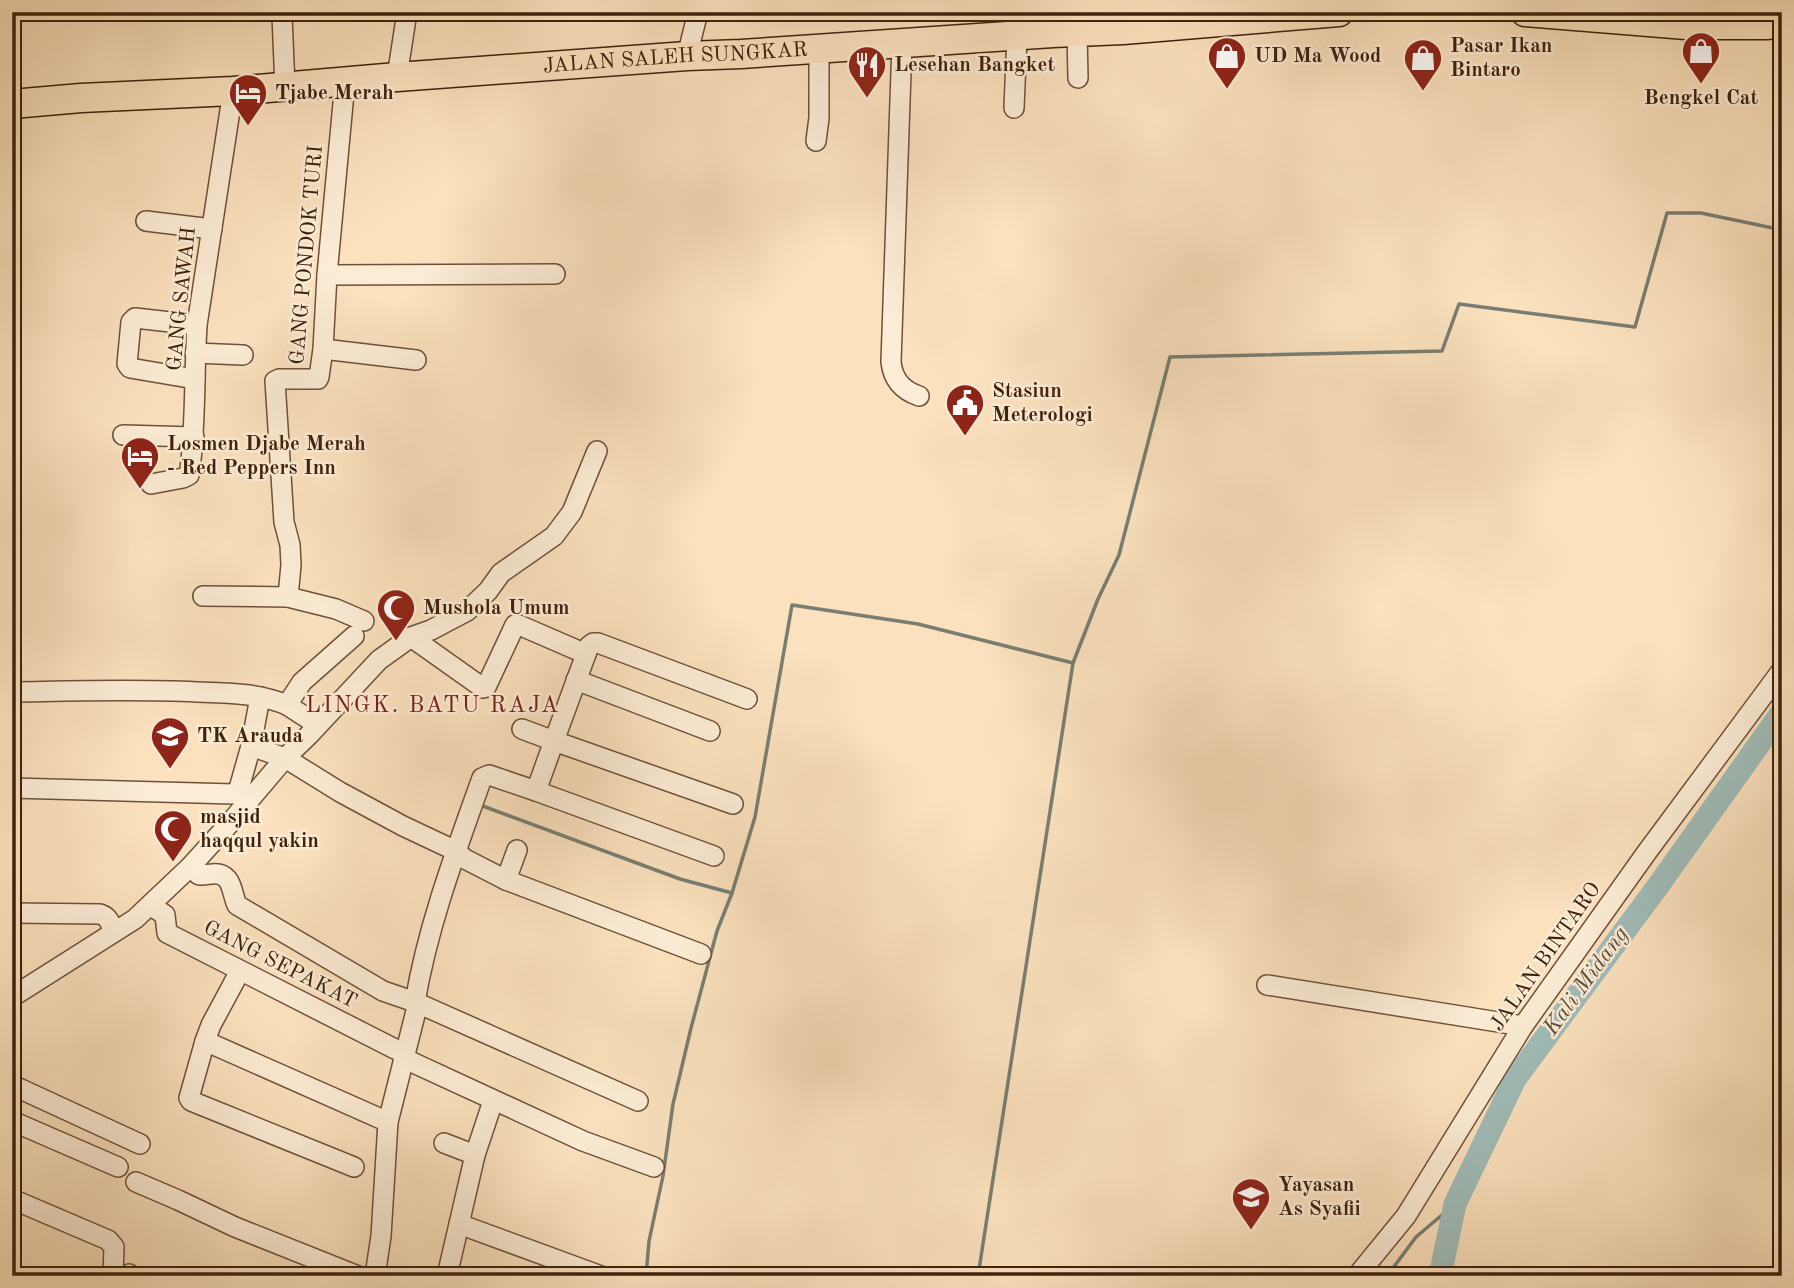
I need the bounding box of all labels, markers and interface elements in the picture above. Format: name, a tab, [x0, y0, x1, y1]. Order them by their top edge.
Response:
shop icon: Bengkel Cat	[1680, 30, 1722, 85]
shop icon: UD Ma Wood	[1206, 35, 1248, 90]
place label: Pasar Ikan Bintaro	[1450, 36, 1553, 81]
shop icon: Pasar Ikan Bintaro	[1402, 37, 1444, 92]
street label: JALAN SALEH SUNGKAR	[542, 39, 808, 77]
restaurant icon: Lesehan Bangket	[846, 44, 888, 99]
place label: UD Ma Wood	[1254, 46, 1381, 67]
place label: Lesehan Bangket	[894, 55, 1055, 76]
hotel icon: Tjabe Merah	[227, 72, 269, 127]
place label: Tjabe Merah	[275, 83, 394, 104]
place label: Bengkel Cat	[1644, 88, 1759, 109]
street label: GANG PONDOK TURI	[287, 144, 327, 366]
street label: GANG SAWAH	[164, 226, 200, 372]
place label: Stasiun Meterologi	[992, 381, 1093, 426]
public building icon: Stasiun Meterologi	[944, 382, 986, 437]
place label: Losmen Djabe Merah - Red Peppers Inn	[167, 434, 366, 479]
hotel icon: Losmen Djabe Merah - Red Peppers Inn	[119, 435, 161, 490]
mosque icon: Mushola Umum	[375, 587, 417, 642]
place label: Mushola Umum	[423, 598, 570, 619]
district label: LINGK. BATU RAJA	[306, 694, 560, 717]
school or university icon: TK Arauda	[149, 715, 191, 770]
place label: TK Arauda	[197, 726, 304, 747]
place label: masjid haqqul yakin	[200, 807, 319, 852]
mosque icon: masjid haqqul yakin	[152, 808, 194, 863]
street label: JALAN BINTARO	[1487, 879, 1605, 1035]
street label: GANG SEPAKAT	[200, 917, 360, 1013]
water label: Kali Midang	[1539, 923, 1634, 1041]
place label: Yayasan As Syafii	[1278, 1175, 1361, 1220]
school or university icon: Yayasan As Syafii	[1230, 1176, 1272, 1231]

